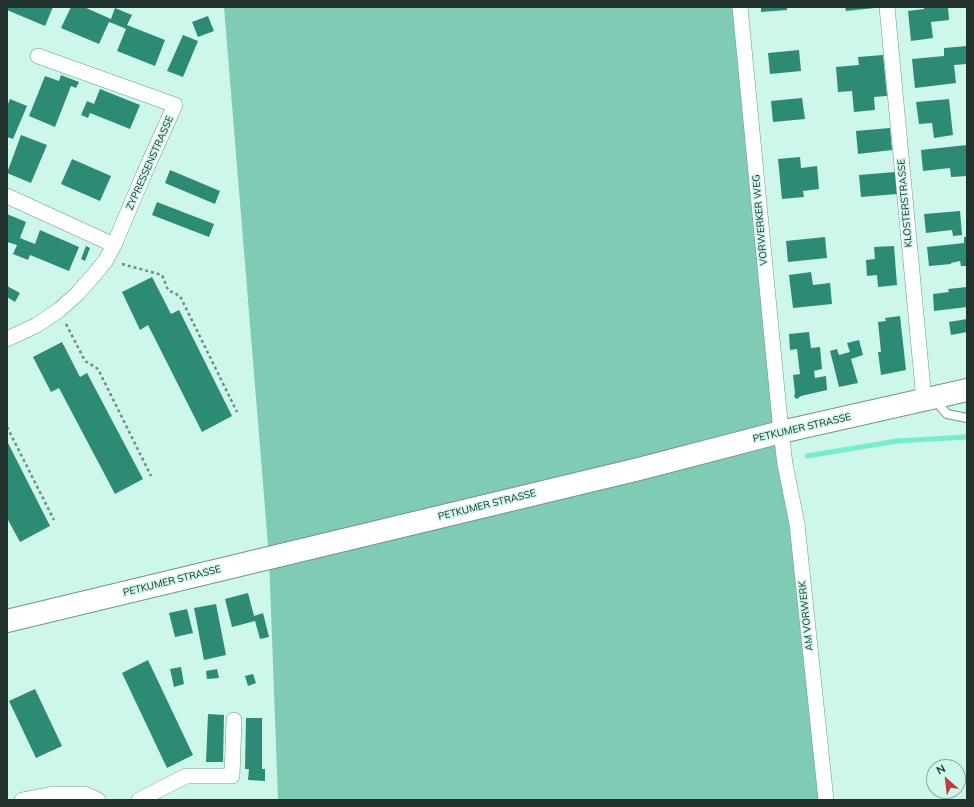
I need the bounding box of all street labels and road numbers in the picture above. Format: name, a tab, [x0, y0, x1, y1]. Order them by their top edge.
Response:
street label: ZYPRESSENSTRASSE	[124, 114, 176, 212]
street label: KLOSTERSTRASSE	[895, 158, 915, 248]
street label: VORWERKER WEG	[750, 174, 770, 266]
street label: PETKUMER STRASSE	[752, 411, 852, 445]
street label: PETKUMER STRASSE	[437, 487, 537, 523]
street label: PETKUMER STRASSE	[122, 563, 222, 599]
street label: AM VORWERK	[796, 580, 816, 652]

